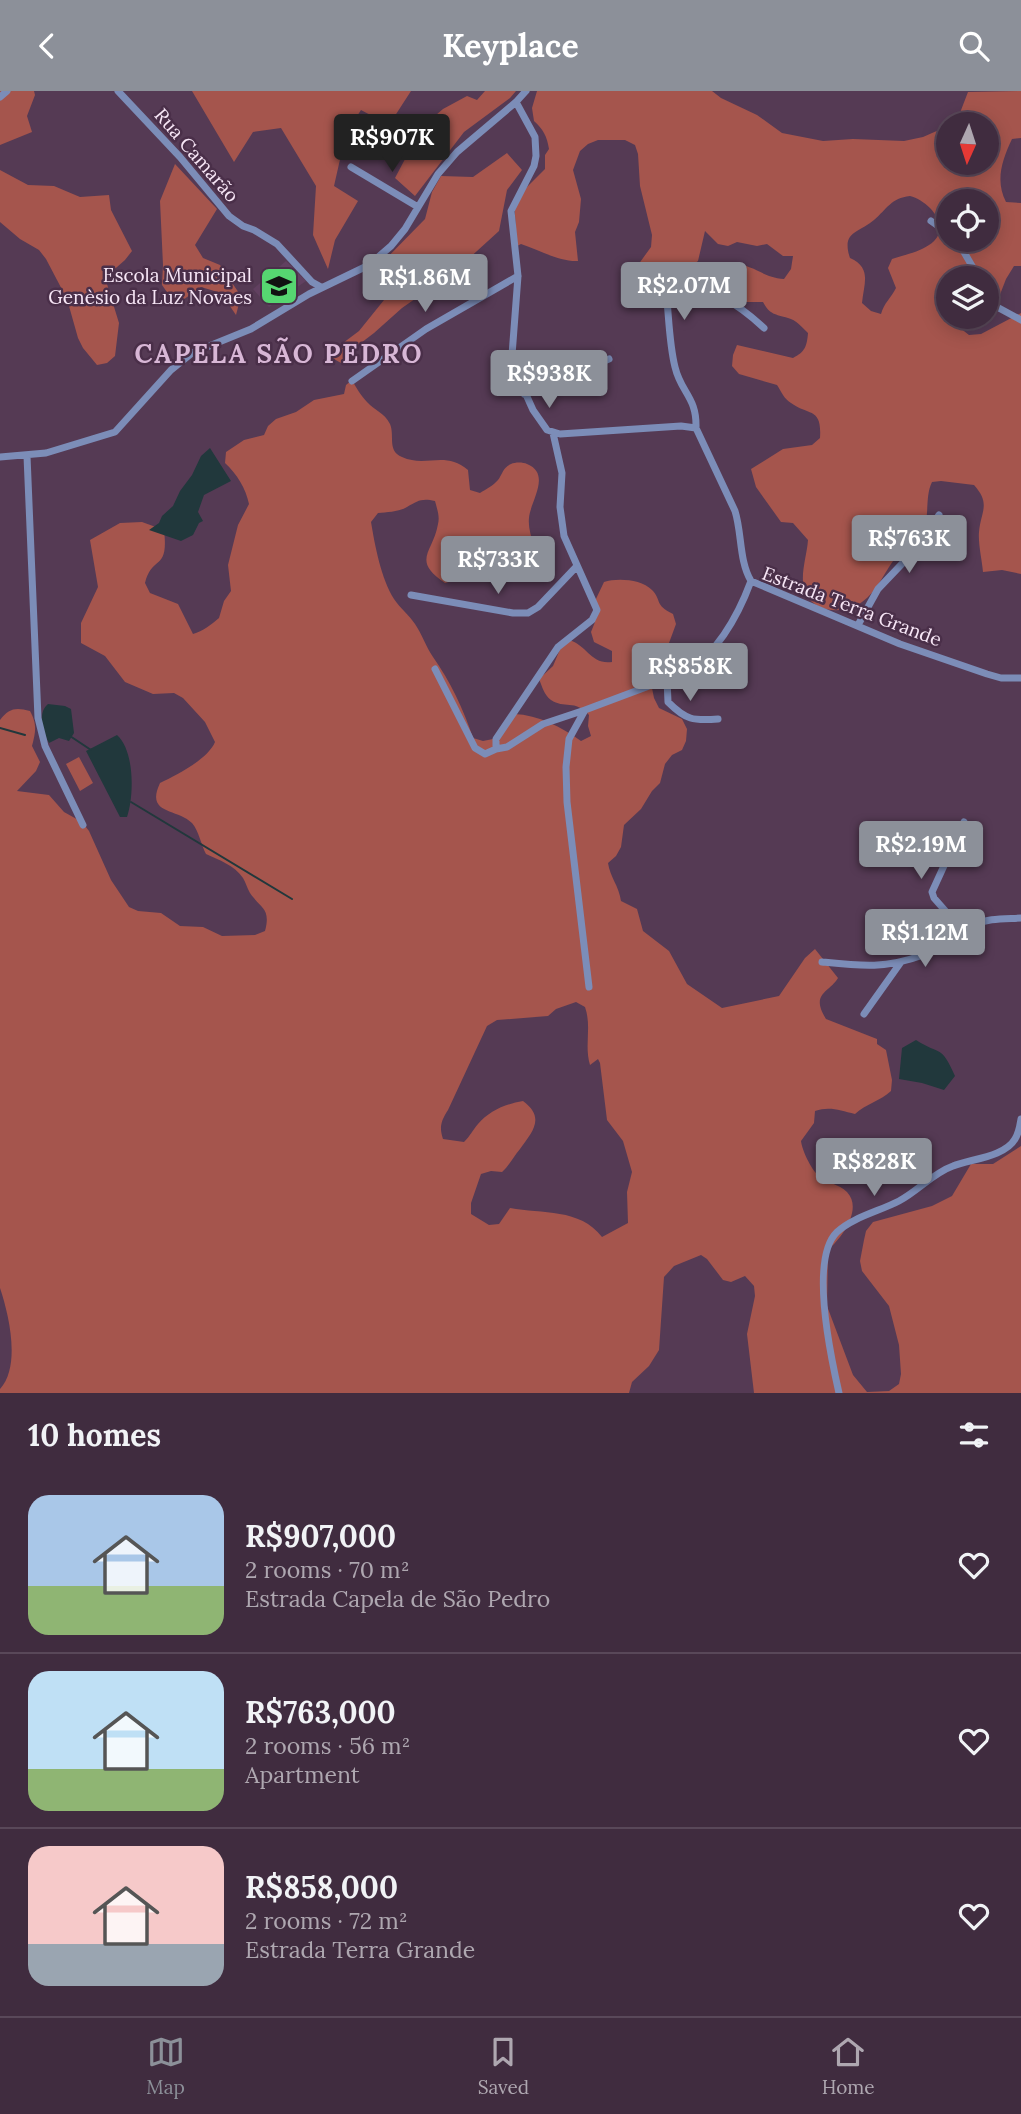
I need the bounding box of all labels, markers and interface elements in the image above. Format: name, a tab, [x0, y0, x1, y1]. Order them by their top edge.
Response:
text: Keyplace	[442, 25, 579, 66]
icon: back	[28, 27, 66, 65]
icon: search	[955, 27, 993, 65]
street label: Rua Camarão	[150, 103, 244, 207]
north arrow	[936, 112, 999, 175]
map controls	[936, 112, 999, 329]
pin: R$907K	[335, 115, 449, 174]
text: R$907K	[350, 122, 434, 151]
button: locate	[936, 189, 999, 252]
pin: R$1.86M	[360, 255, 490, 314]
text: R$1.86M	[379, 262, 471, 291]
place label: Escola Municipal Genèsio da Luz Novaes	[48, 263, 252, 309]
pin: R$2.07M	[619, 263, 749, 322]
school or university icon: Escola Municipal Genèsio da Luz Novaes	[258, 265, 300, 307]
button: layers	[936, 266, 999, 329]
text: R$2.07M	[637, 270, 731, 299]
district label: CAPELA SÃO PEDRO	[135, 337, 423, 370]
pin: R$938K	[492, 351, 606, 410]
text: R$938K	[507, 358, 591, 387]
pin: R$763K	[852, 515, 966, 575]
text: R$763K	[868, 523, 950, 552]
pin: R$733K	[441, 537, 555, 596]
text: R$733K	[457, 544, 539, 573]
street label: Estrada Terra Grande	[759, 561, 945, 651]
pin: R$858K	[633, 643, 747, 703]
text: R$858K	[648, 651, 732, 680]
pin: R$2.19M	[856, 821, 986, 881]
text: R$2.19M	[875, 829, 967, 858]
pin: R$1.12M	[860, 909, 990, 969]
text: R$1.12M	[881, 917, 969, 946]
pin: R$828K	[817, 1139, 931, 1198]
text: R$828K	[832, 1146, 916, 1175]
text: 10 homes	[28, 1416, 161, 1454]
icon: filters	[955, 1416, 993, 1454]
text: R$907,000	[245, 1517, 396, 1555]
icon: home	[84, 1523, 168, 1607]
icon: heart	[955, 1546, 993, 1584]
text: 2 rooms · 70 m²	[245, 1555, 410, 1584]
text: Estrada Capela de São Pedro	[245, 1584, 550, 1613]
text: R$763,000	[245, 1693, 396, 1731]
icon: home	[84, 1699, 168, 1783]
icon: heart	[955, 1722, 993, 1760]
text: 2 rooms · 56 m²	[245, 1731, 410, 1760]
text: Apartment	[245, 1760, 360, 1789]
text: R$858,000	[245, 1868, 398, 1906]
icon: home	[84, 1874, 168, 1958]
icon: heart	[955, 1897, 993, 1935]
text: 2 rooms · 72 m²	[245, 1906, 408, 1935]
text: Estrada Terra Grande	[245, 1935, 475, 1964]
tab: Map	[146, 2033, 185, 2099]
tab: Saved	[478, 2033, 529, 2099]
tab: Home	[822, 2033, 875, 2099]

